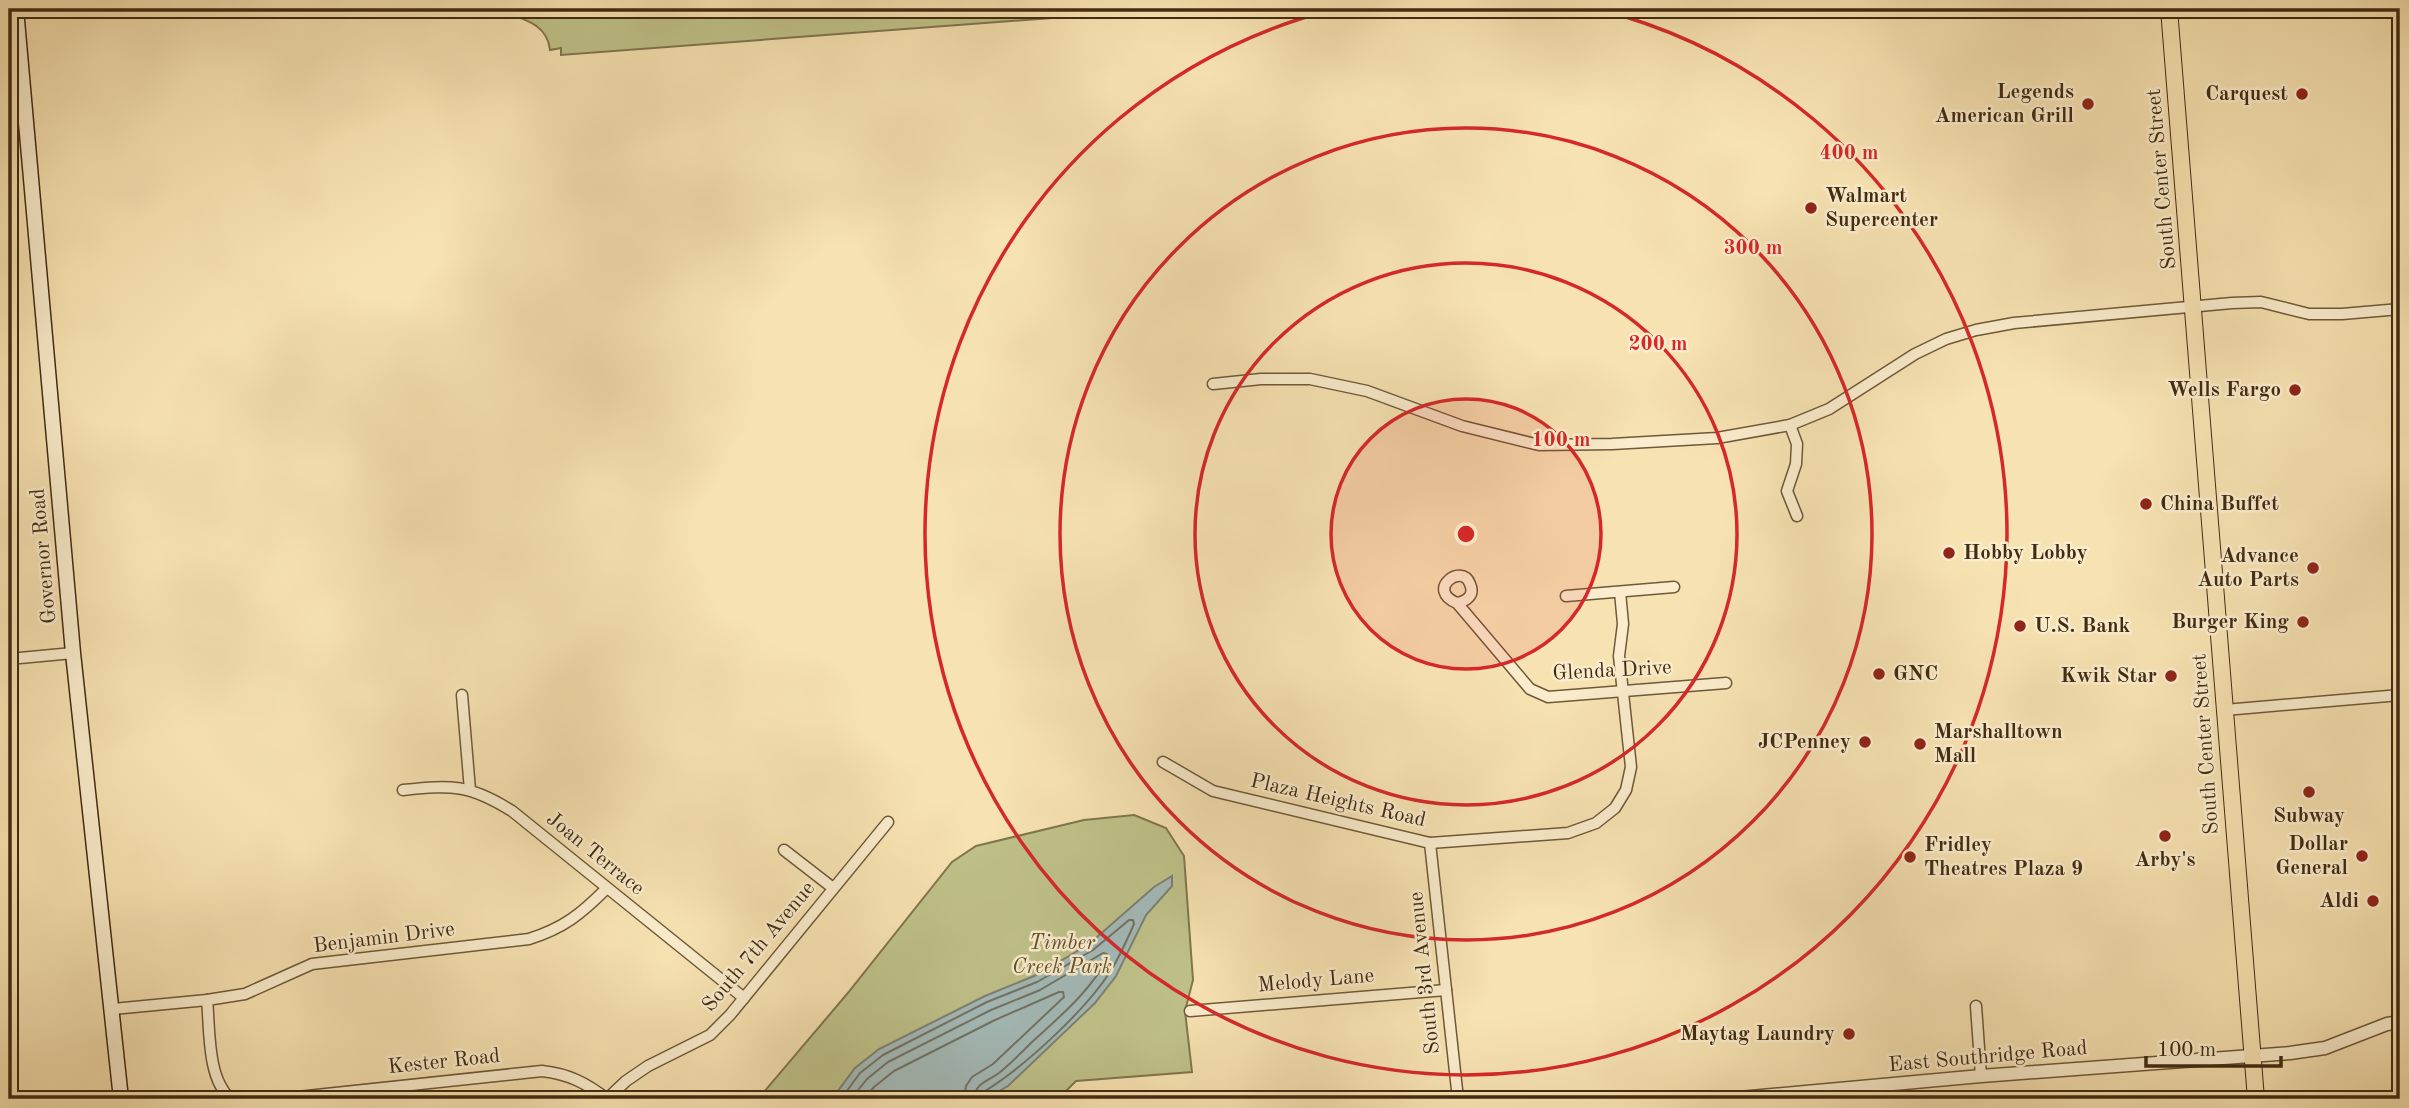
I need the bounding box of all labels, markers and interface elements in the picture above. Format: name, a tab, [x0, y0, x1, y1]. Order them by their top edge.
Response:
place label: Legends American Grill	[1935, 82, 2074, 127]
place label: Carquest	[2205, 84, 2288, 105]
marker: Carquest	[2294, 86, 2310, 102]
street label: South Center Street	[2144, 88, 2180, 270]
marker: Legends American Grill	[2080, 96, 2096, 112]
text: 400 m	[1819, 143, 1879, 164]
place label: Walmart Supercenter	[1825, 186, 1938, 231]
marker: Walmart Supercenter	[1803, 200, 1819, 216]
text: 300 m	[1723, 238, 1783, 259]
text: 200 m	[1628, 334, 1688, 355]
place label: Wells Fargo	[2167, 380, 2281, 401]
marker: Wells Fargo	[2287, 382, 2303, 398]
text: 100 m	[1531, 430, 1591, 451]
street label: Governor Road	[28, 487, 60, 625]
place label: China Buffet	[2160, 494, 2279, 515]
marker: China Buffet	[2138, 496, 2154, 512]
centre of rings	[1454, 522, 1478, 546]
place label: Hobby Lobby	[1963, 543, 2088, 564]
marker: Hobby Lobby	[1941, 545, 1957, 561]
place label: Advance Auto Parts	[2197, 546, 2299, 591]
marker: Advance Auto Parts	[2305, 560, 2321, 576]
place label: Burger King	[2171, 612, 2289, 633]
marker: Burger King	[2295, 614, 2311, 630]
place label: U.S. Bank	[2034, 616, 2131, 637]
marker: U.S. Bank	[2012, 618, 2028, 634]
street label: South Center Street	[2189, 653, 2223, 835]
street label: Glenda Drive	[1552, 657, 1672, 685]
place label: GNC	[1893, 664, 1938, 685]
marker: GNC	[1871, 666, 1887, 682]
place label: Kwik Star	[2060, 666, 2157, 687]
marker: Kwik Star	[2163, 668, 2179, 684]
place label: Marshalltown Mall	[1934, 722, 2063, 767]
place label: JCPenney	[1758, 732, 1851, 753]
marker: JCPenney	[1857, 734, 1873, 750]
marker: Marshalltown Mall	[1912, 736, 1928, 752]
street label: Plaza Heights Road	[1248, 771, 1428, 831]
marker: Subway	[2301, 784, 2317, 800]
place label: Subway	[2273, 806, 2345, 827]
street label: Joan Terrace	[542, 808, 648, 900]
marker: Arby's	[2157, 828, 2173, 844]
place label: Dollar General	[2275, 834, 2348, 879]
place label: Fridley Theatres Plaza 9	[1924, 835, 2083, 880]
marker: Dollar General	[2354, 848, 2370, 864]
marker: Fridley Theatres Plaza 9	[1902, 849, 1918, 865]
place label: Arby's	[2134, 850, 2196, 871]
street label: South 7th Avenue	[699, 878, 819, 1016]
street label: South 3rd Avenue	[1406, 891, 1444, 1055]
place label: Aldi	[2319, 891, 2359, 912]
marker: Aldi	[2365, 893, 2381, 909]
street label: Benjamin Drive	[312, 919, 456, 957]
park label: Timber Creek Park	[1012, 933, 1112, 978]
street label: Melody Lane	[1257, 965, 1375, 997]
place label: Maytag Laundry	[1680, 1024, 1835, 1045]
scale bar	[2146, 1024, 2281, 1068]
marker: Maytag Laundry	[1841, 1026, 1857, 1042]
street label: East Southridge Road	[1888, 1038, 2088, 1076]
text: 100 m	[2157, 1040, 2216, 1061]
street label: Kester Road	[387, 1046, 501, 1078]

